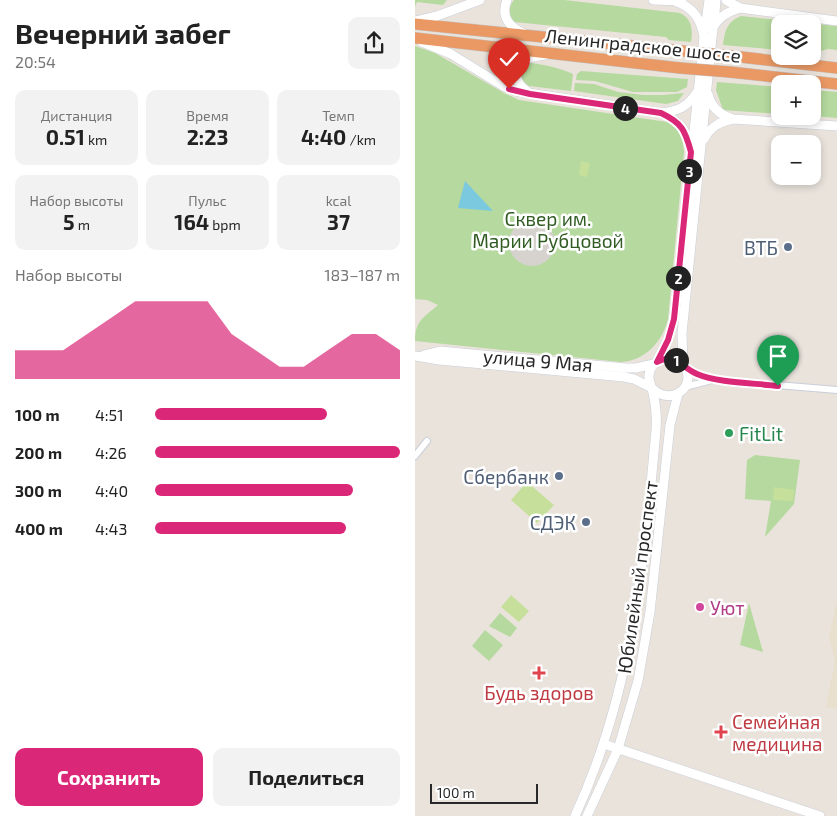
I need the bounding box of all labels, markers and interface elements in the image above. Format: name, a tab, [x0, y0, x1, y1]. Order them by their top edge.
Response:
map controls	[771, 15, 821, 185]
button: layers	[771, 15, 821, 65]
text: Вечерний забег	[15, 16, 231, 50]
button: share	[348, 17, 400, 69]
street label: Ленинградское шоссе	[544, 23, 742, 67]
pin	[488, 38, 530, 89]
icon: check	[495, 45, 523, 73]
text: 20:54	[15, 52, 56, 71]
button: +	[771, 75, 821, 125]
pin: 4	[613, 96, 637, 120]
text: 4	[621, 100, 630, 117]
text: Дистанция	[41, 107, 112, 124]
text: Время	[186, 107, 229, 124]
text: Темп	[322, 107, 355, 124]
text: 0.51	[46, 124, 85, 149]
text: 2:23	[187, 124, 228, 149]
text: 4:40	[301, 124, 346, 149]
text: km	[85, 131, 107, 148]
text: /km	[346, 131, 376, 148]
button: −	[771, 135, 821, 185]
pin: 3	[677, 158, 701, 184]
text: 3	[686, 163, 693, 180]
text: Набор высоты	[30, 192, 123, 209]
text: Пульс	[188, 192, 227, 209]
text: kcal	[326, 192, 351, 209]
park label: Сквер им. Марии Рубцовой	[472, 207, 624, 253]
text: 5	[63, 209, 75, 234]
text: 164	[174, 209, 209, 234]
text: 37	[327, 209, 350, 234]
text: m	[75, 216, 90, 233]
text: bpm	[209, 216, 241, 233]
place label: ВТБ	[744, 236, 778, 259]
marker: ВТБ	[782, 241, 794, 253]
text: Набор высоты	[15, 265, 122, 284]
text: 183–187 m	[324, 265, 400, 284]
pin: 2	[665, 266, 691, 290]
text: 2	[674, 270, 683, 287]
pin	[757, 335, 799, 386]
icon: arrive	[764, 342, 792, 370]
street label: улица 9 Мая	[482, 344, 594, 377]
pin: 1	[663, 348, 689, 372]
text: 1	[673, 352, 680, 369]
text: 100 m	[15, 405, 60, 424]
text: 4:51	[95, 405, 124, 424]
place label: FitLit	[739, 422, 783, 445]
marker: FitLit	[723, 427, 735, 439]
text: 200 m	[15, 443, 62, 462]
text: 4:26	[95, 443, 127, 462]
place label: Сбербанк	[463, 465, 549, 488]
marker: Сбербанк	[553, 470, 565, 482]
street label: Юбилейный проспект	[612, 479, 662, 675]
text: 300 m	[15, 481, 62, 500]
text: 4:40	[95, 481, 128, 500]
place label: СДЭК	[530, 511, 576, 534]
marker: СДЭК	[580, 516, 592, 528]
text: 400 m	[15, 519, 63, 538]
text: 4:43	[95, 519, 127, 538]
place label: Уют	[710, 596, 745, 619]
marker: Уют	[694, 601, 706, 613]
marker: Будь здоров	[533, 667, 545, 679]
place label: Будь здоров	[484, 681, 594, 705]
place label: Семейная медицина	[732, 710, 823, 755]
marker: Семейная медицина	[714, 725, 728, 739]
button: Сохранить	[15, 748, 203, 806]
button: Поделиться	[213, 748, 400, 806]
scale bar	[430, 781, 537, 804]
text: 100 m	[437, 784, 475, 801]

